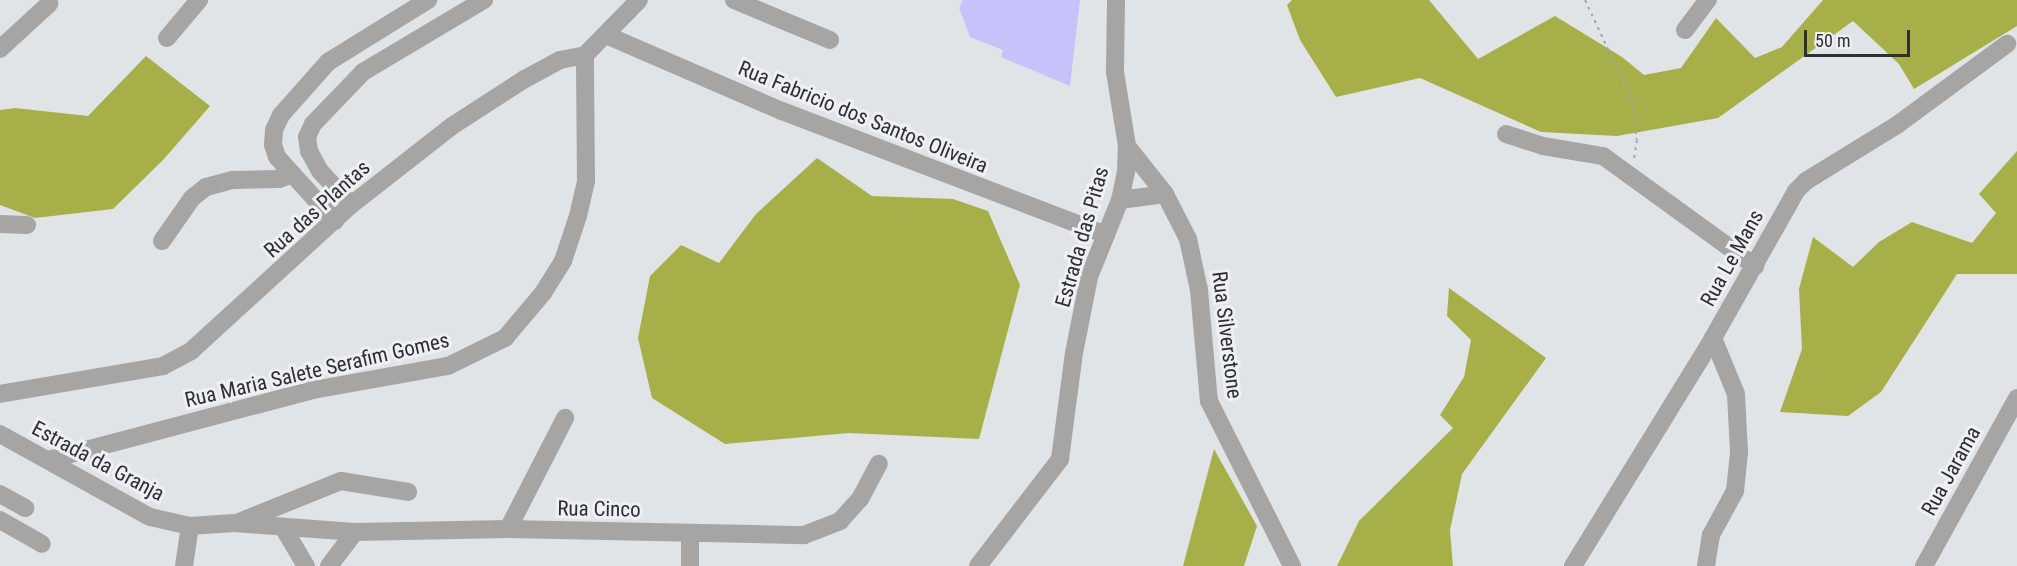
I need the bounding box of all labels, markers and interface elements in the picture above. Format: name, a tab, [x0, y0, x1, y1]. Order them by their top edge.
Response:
scale bar	[1807, 18, 1914, 56]
text: 50 m	[1815, 30, 1850, 51]
street label: Rua Fabricio dos Santos Oliveira	[735, 55, 991, 179]
street label: Rua das Plantas	[259, 155, 375, 263]
street label: Estrada das Pitas	[1050, 164, 1114, 310]
street label: Rua Le Mans	[1695, 205, 1769, 311]
street label: Rua Silverstone	[1207, 270, 1247, 400]
street label: Rua Maria Salete Serafim Gomes	[182, 327, 452, 413]
street label: Estrada da Granja	[28, 416, 168, 506]
street label: Rua Jarama	[1916, 422, 1986, 520]
street label: Rua Cinco	[557, 496, 641, 522]

